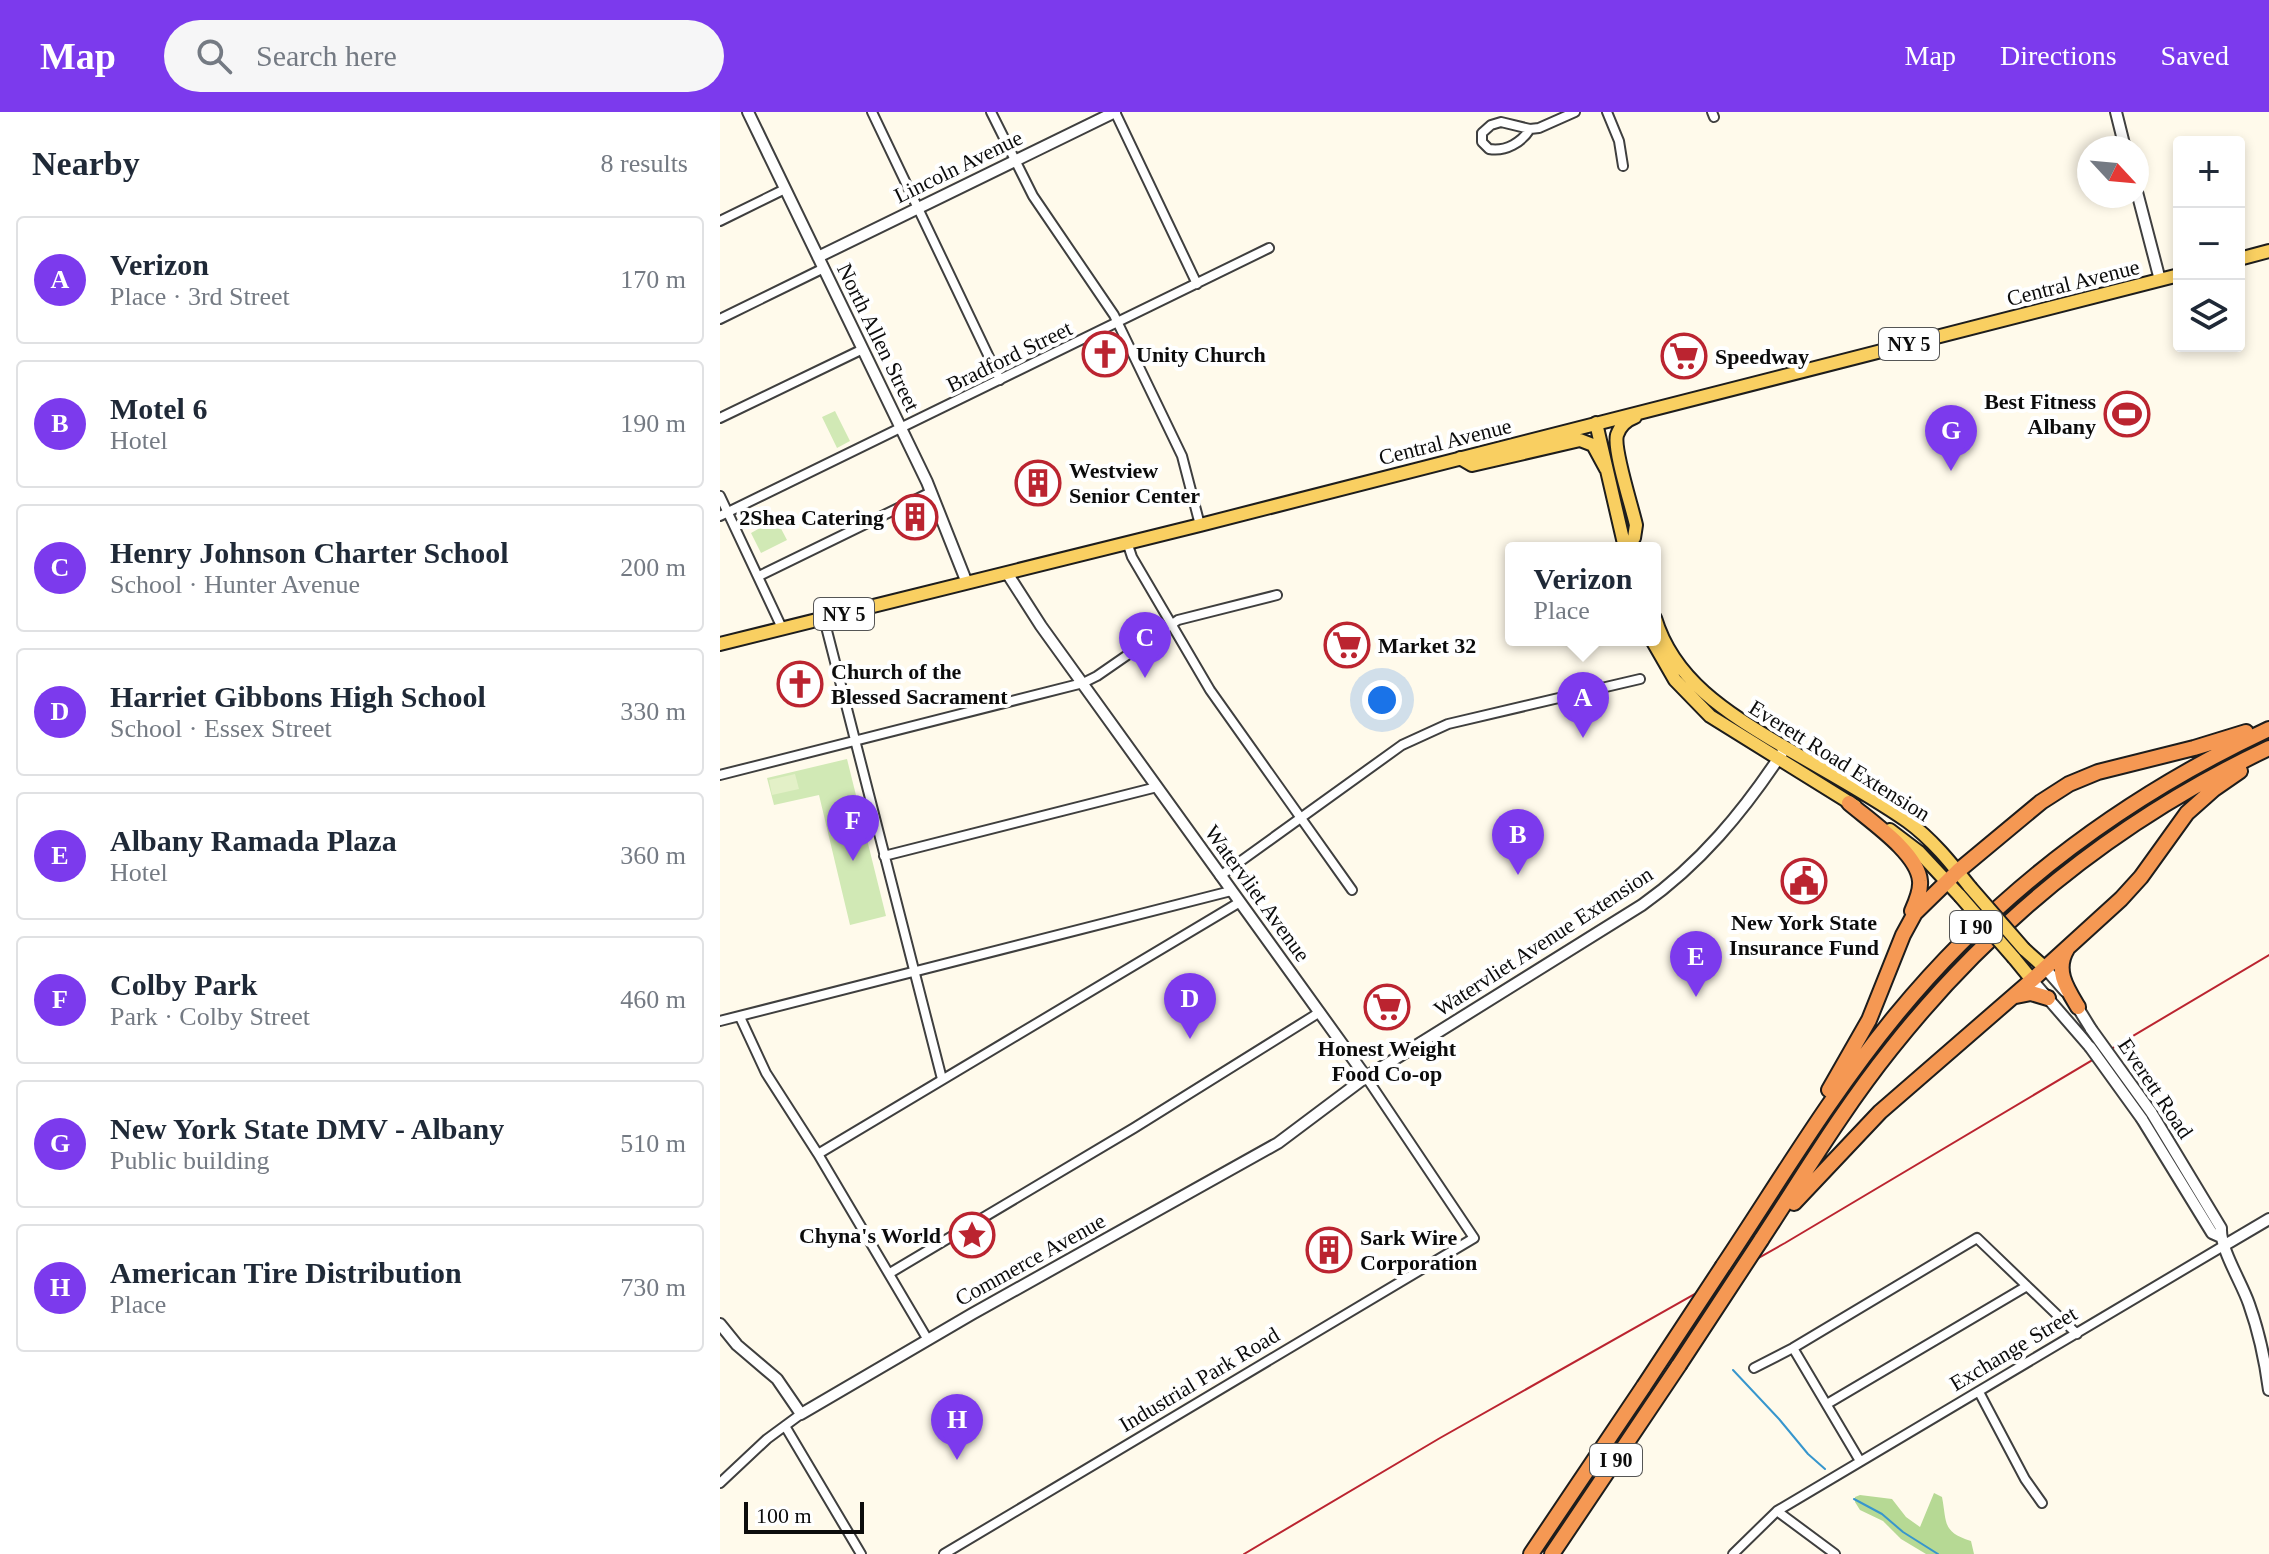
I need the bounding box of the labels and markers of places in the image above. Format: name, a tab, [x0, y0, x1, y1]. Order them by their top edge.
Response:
church icon: Unity Church	[1081, 330, 1129, 378]
supermarket icon: Speedway	[1660, 332, 1708, 380]
place label: Unity Church	[1136, 342, 1266, 367]
place label: Speedway	[1715, 344, 1809, 369]
place label: Best Fitness Albany	[1984, 389, 2096, 439]
sports icon: Best Fitness Albany	[2103, 390, 2151, 438]
pin: G	[1925, 405, 1977, 471]
place label: Westview Senior Center	[1069, 458, 1200, 508]
building icon: Westview Senior Center	[1014, 459, 1062, 507]
building icon: 2Shea Catering	[891, 493, 939, 541]
place label: 2Shea Catering	[739, 505, 884, 530]
pin: C	[1119, 612, 1171, 678]
supermarket icon: Market 32	[1323, 621, 1371, 669]
place label: Market 32	[1378, 633, 1476, 658]
place label: Church of the Blessed Sacrament	[831, 659, 1008, 709]
church icon: Church of the Blessed Sacrament	[776, 660, 824, 708]
pin: A	[1557, 672, 1609, 738]
pin: F	[827, 795, 879, 861]
pin: B	[1492, 809, 1544, 875]
public building icon: New York State Insurance Fund	[1780, 857, 1828, 905]
place label: New York State Insurance Fund	[1729, 910, 1879, 960]
pin: E	[1670, 931, 1722, 997]
pin: D	[1164, 973, 1216, 1039]
supermarket icon: Honest Weight Food Co-op	[1363, 983, 1411, 1031]
place label: Honest Weight Food Co-op	[1318, 1036, 1457, 1086]
place icon: Chyna's World	[948, 1211, 996, 1259]
place label: Chyna's World	[799, 1223, 941, 1248]
place label: Sark Wire Corporation	[1360, 1225, 1477, 1275]
building icon: Sark Wire Corporation	[1305, 1226, 1353, 1274]
pin: H	[931, 1394, 983, 1460]

